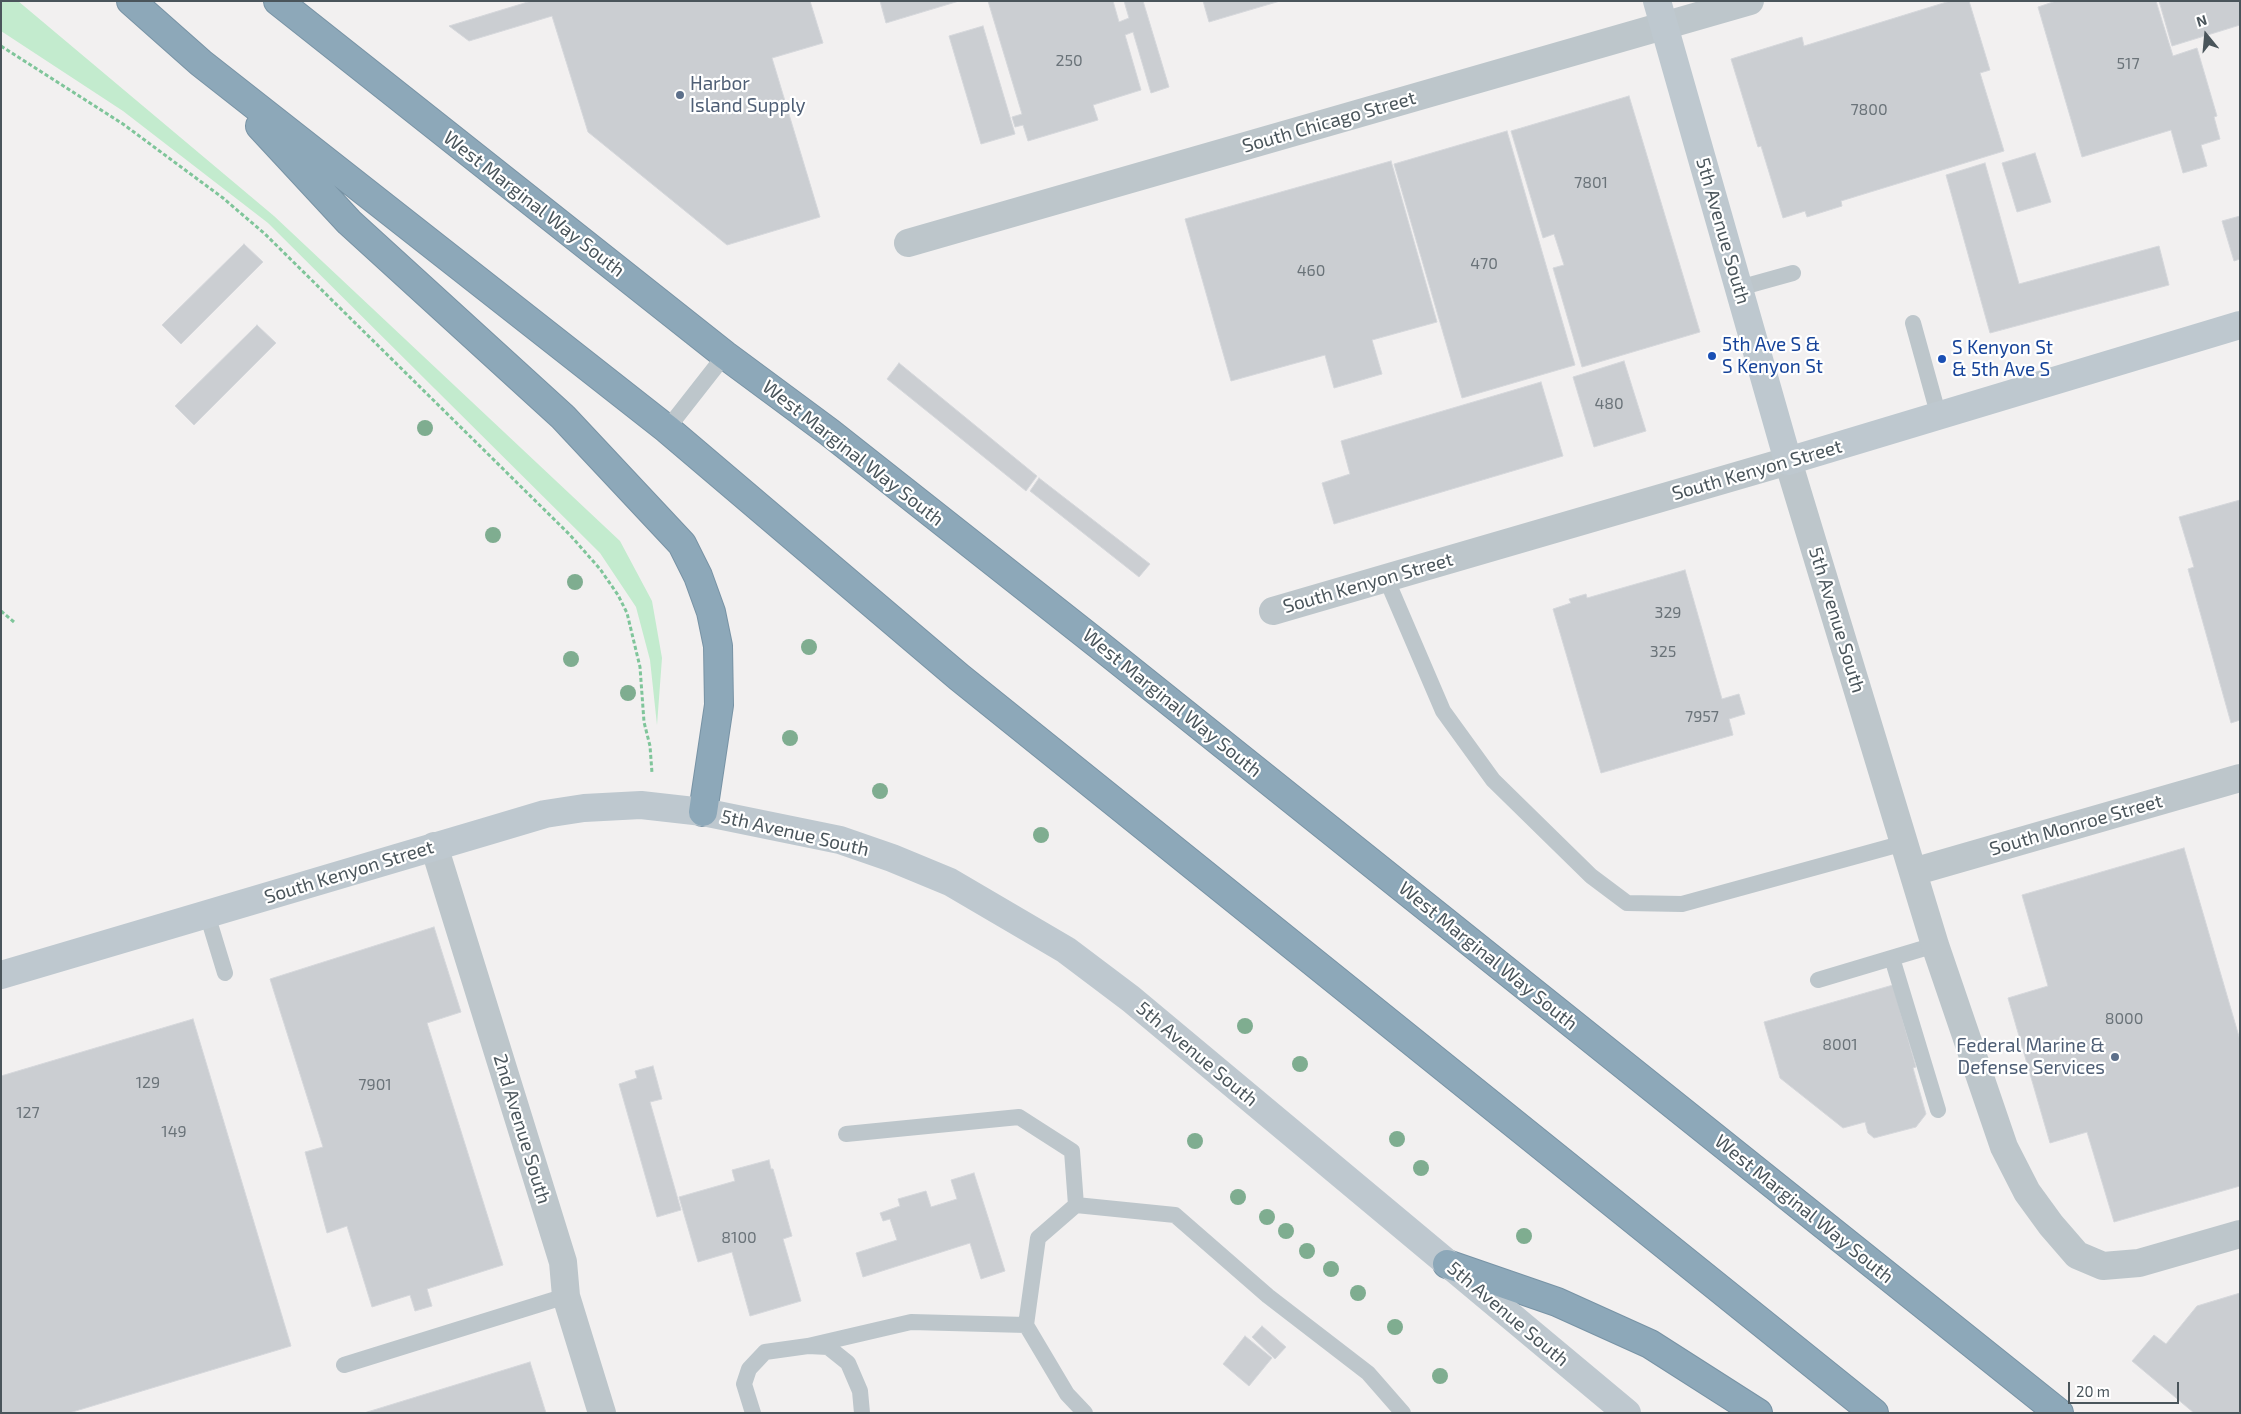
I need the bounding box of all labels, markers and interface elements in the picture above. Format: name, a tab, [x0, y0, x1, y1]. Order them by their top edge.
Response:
north arrow	[2181, 10, 2231, 60]
text: N	[2194, 11, 2209, 30]
house number: 250	[1055, 51, 1083, 71]
house number: 517	[2116, 54, 2140, 74]
place label: Harbor Island Supply	[690, 73, 806, 117]
street label: South Chicago Street	[1240, 86, 1418, 158]
marker: Harbor Island Supply	[674, 89, 686, 101]
house number: 7800	[1850, 100, 1888, 120]
street label: West Marginal Way South	[439, 126, 629, 282]
street label: 5th Avenue South	[1691, 155, 1755, 307]
house number: 7801	[1574, 173, 1608, 193]
house number: 470	[1470, 254, 1498, 274]
house number: 460	[1297, 261, 1325, 281]
place label: 5th Ave S & S Kenyon St	[1722, 334, 1823, 378]
place label: S Kenyon St & 5th Ave S	[1952, 337, 2053, 381]
marker: 5th Ave S & S Kenyon St	[1706, 350, 1718, 362]
marker: S Kenyon St & 5th Ave S	[1936, 353, 1948, 365]
street label: West Marginal Way South	[758, 375, 948, 531]
house number: 480	[1594, 394, 1624, 414]
street label: South Kenyon Street	[1669, 435, 1845, 505]
street label: 5th Avenue South	[1804, 544, 1870, 696]
street label: South Kenyon Street	[1280, 548, 1456, 618]
house number: 329	[1654, 603, 1682, 623]
street label: West Marginal Way South	[1078, 624, 1266, 782]
house number: 325	[1650, 642, 1676, 662]
house number: 7957	[1685, 707, 1719, 727]
street label: South Monroe Street	[1987, 789, 2165, 861]
street label: 5th Avenue South	[719, 805, 871, 861]
street label: South Kenyon Street	[262, 835, 436, 909]
street label: West Marginal Way South	[1394, 877, 1582, 1035]
street label: 5th Avenue South	[1132, 997, 1262, 1111]
house number: 8000	[2105, 1009, 2143, 1029]
house number: 8001	[1822, 1035, 1858, 1055]
place label: Federal Marine & Defense Services	[1956, 1035, 2105, 1079]
street label: 2nd Avenue South	[488, 1051, 556, 1207]
marker: Federal Marine & Defense Services	[2109, 1051, 2121, 1063]
house number: 129	[136, 1073, 160, 1093]
house number: 7901	[358, 1075, 392, 1095]
house number: 127	[16, 1103, 40, 1123]
house number: 149	[161, 1122, 187, 1142]
street label: West Marginal Way South	[1710, 1130, 1898, 1288]
house number: 8100	[721, 1228, 757, 1248]
street label: 5th Avenue South	[1443, 1257, 1573, 1371]
scale bar	[2071, 1372, 2182, 1404]
text: 20 m	[2076, 1382, 2110, 1400]

